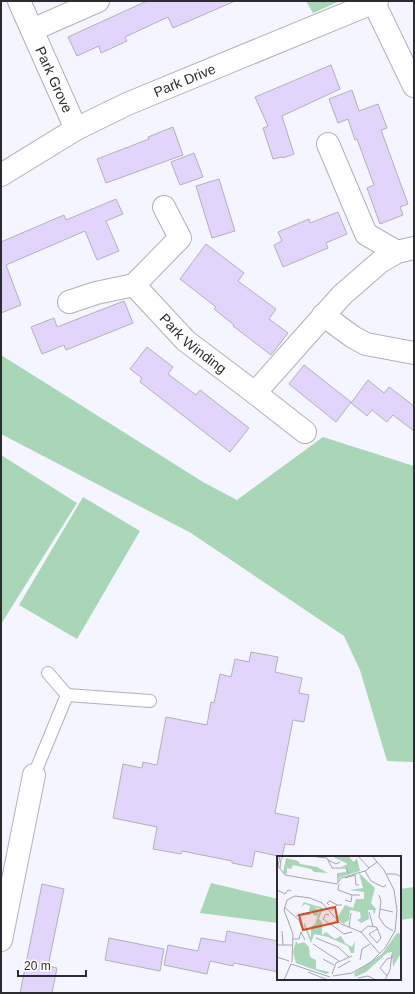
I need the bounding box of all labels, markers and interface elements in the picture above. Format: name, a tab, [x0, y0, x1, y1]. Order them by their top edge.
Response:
street label: Park Grove	[32, 44, 76, 115]
street label: Park Drive	[151, 60, 218, 100]
street label: Park Winding	[156, 310, 230, 377]
inset map	[277, 856, 401, 980]
scale bar	[18, 952, 86, 978]
text: 20 m	[24, 959, 51, 973]

